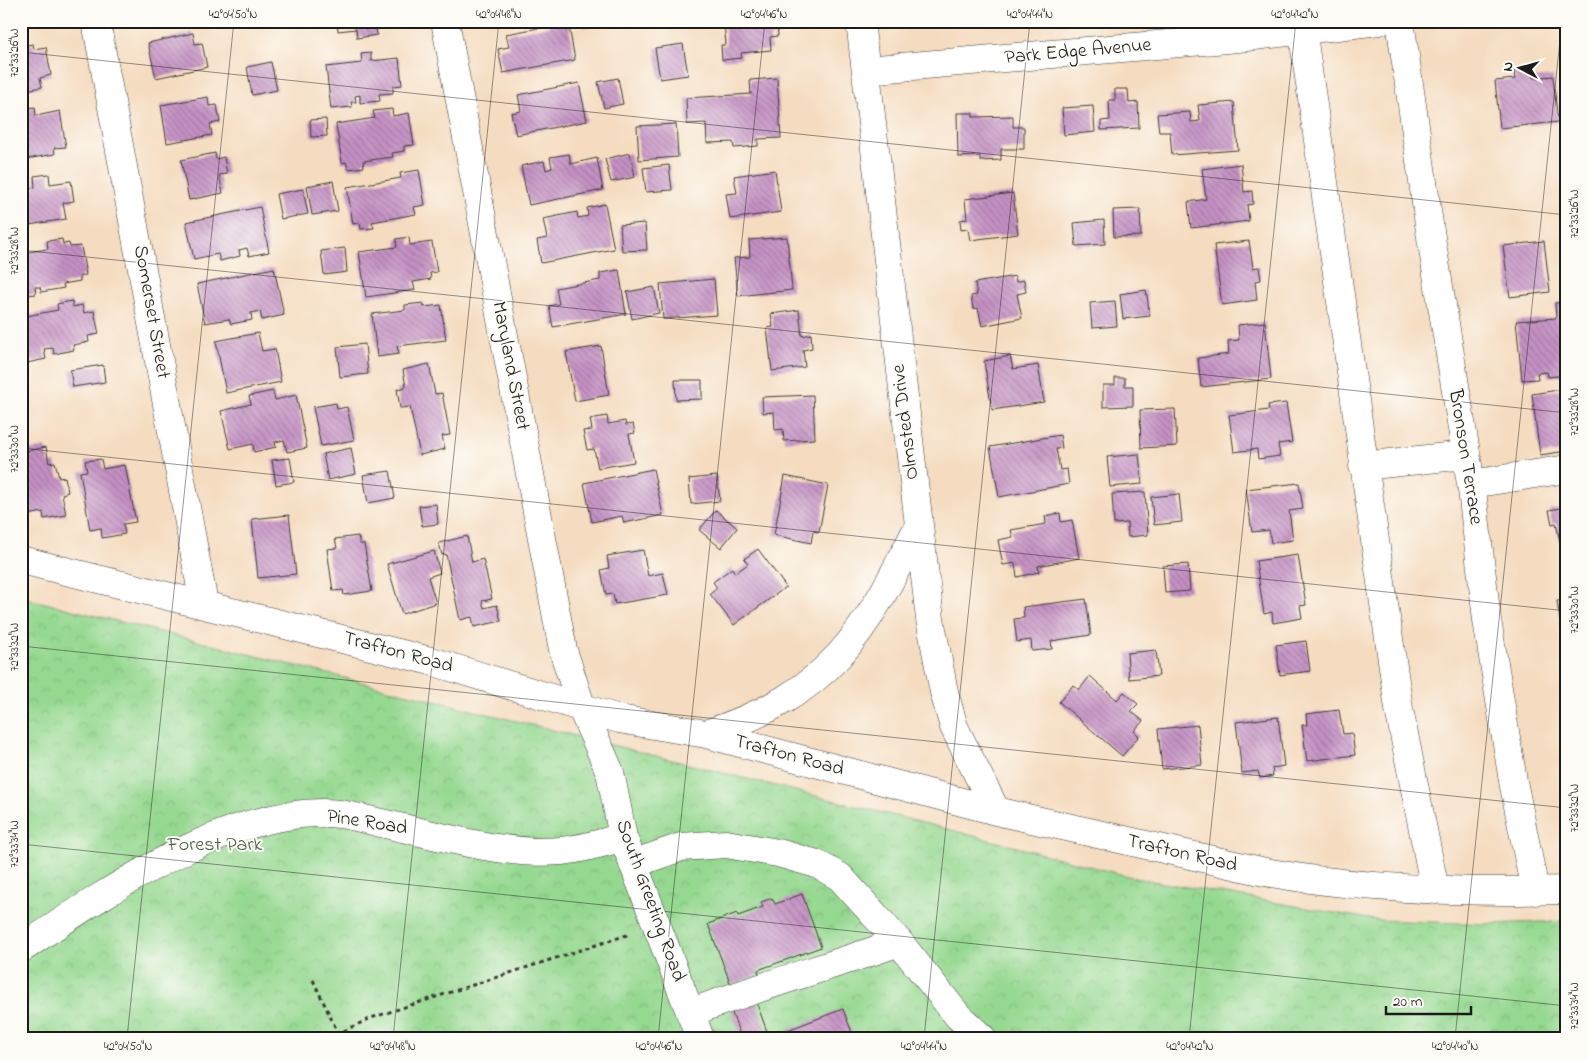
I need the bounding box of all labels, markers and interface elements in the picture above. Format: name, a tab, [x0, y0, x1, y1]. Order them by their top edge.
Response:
text: 42°04'50"N	[209, 6, 257, 24]
text: 42°04'48"N	[476, 6, 522, 24]
text: 42°04'46"N	[741, 6, 787, 24]
text: 42°04'44"N	[1007, 6, 1053, 24]
text: 42°04'42"N	[1271, 6, 1319, 24]
text: 72°33'26"W	[6, 29, 24, 77]
street label: Park Edge Avenue	[1003, 31, 1153, 74]
north arrow	[1496, 42, 1546, 92]
text: N	[1498, 61, 1519, 73]
text: 72°33'26"W	[1566, 190, 1584, 238]
text: 72°33'28"W	[6, 227, 24, 275]
street label: Somerset Street	[125, 243, 177, 381]
street label: Maryland Street	[483, 299, 537, 433]
street label: Olmsted Drive	[885, 363, 927, 481]
street label: Bronson Terrace	[1440, 386, 1490, 527]
text: 72°33'28"W	[1566, 388, 1584, 436]
text: 72°33'30"W	[6, 425, 24, 473]
text: 72°33'30"W	[1566, 586, 1584, 634]
text: 72°33'32"W	[6, 623, 24, 671]
street label: Trafton Road	[340, 624, 456, 682]
street label: Trafton Road	[731, 727, 847, 785]
text: 72°33'32"W	[1566, 784, 1584, 832]
street label: Pine Road	[325, 802, 409, 844]
street label: South Greeting Road	[606, 816, 693, 986]
text: 72°33'34"W	[6, 820, 24, 868]
street label: Trafton Road	[1124, 827, 1240, 881]
park label: Forest Park	[167, 831, 263, 860]
text: 72°33'34"W	[1566, 982, 1584, 1030]
scale bar	[1386, 984, 1470, 1016]
text: 20 m	[1393, 991, 1423, 1013]
text: 42°04'50"N	[104, 1038, 152, 1056]
text: 42°04'48"N	[370, 1038, 416, 1056]
text: 42°04'46"N	[636, 1038, 682, 1056]
text: 42°04'44"N	[901, 1038, 947, 1056]
text: 42°04'42"N	[1166, 1038, 1214, 1056]
text: 42°04'40"N	[1432, 1038, 1478, 1056]

